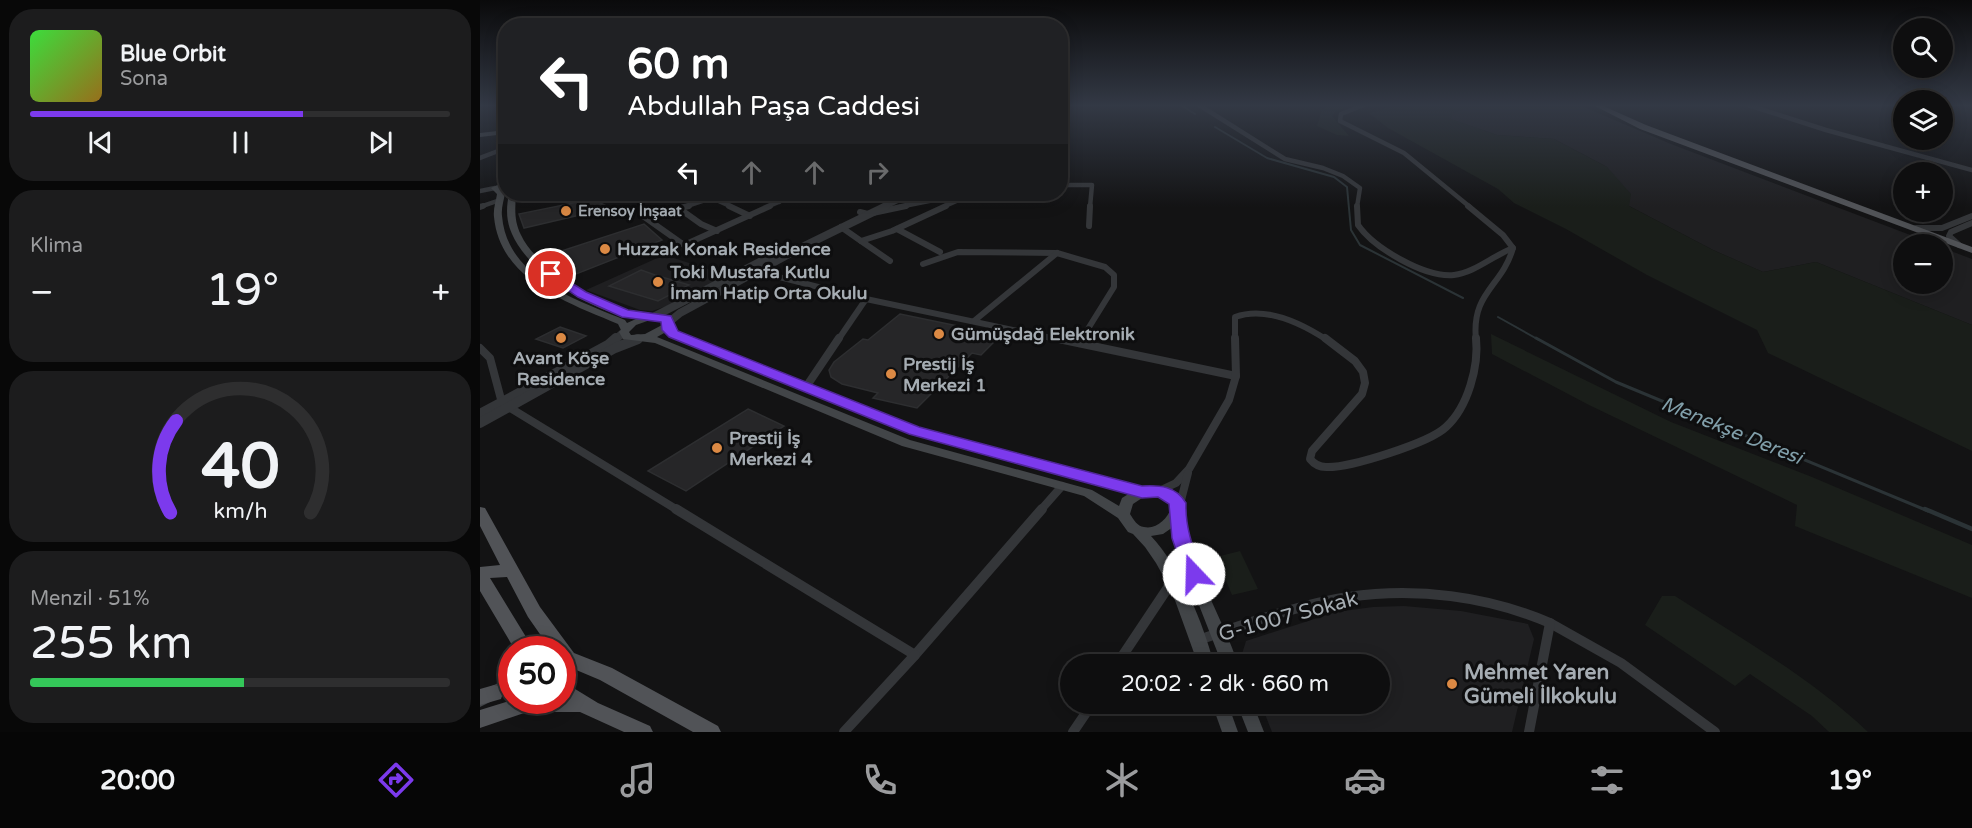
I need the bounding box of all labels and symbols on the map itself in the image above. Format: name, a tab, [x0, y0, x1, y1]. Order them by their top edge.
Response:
place label: Erensoy İnşaat	[578, 202, 682, 221]
marker: Erensoy İnşaat	[559, 204, 573, 218]
place label: Huzzak Konak Residence	[617, 238, 831, 260]
marker: Huzzak Konak Residence	[598, 242, 612, 256]
pin	[525, 248, 576, 299]
place label: Toki Mustafa Kutlu İmam Hatip Orta Okulu	[669, 261, 867, 304]
marker: Toki Mustafa Kutlu İmam Hatip Orta Okulu	[651, 275, 665, 289]
place label: Gümüşdağ Elektronik	[951, 323, 1135, 345]
marker: Gümüşdağ Elektronik	[932, 327, 946, 341]
marker: Avant Köşe Residence	[554, 331, 568, 345]
place label: Avant Köşe Residence	[513, 347, 609, 390]
place label: Prestij İş Merkezi 1	[903, 353, 986, 396]
marker: Prestij İş Merkezi 1	[884, 367, 898, 381]
water label: Menekşe Deresi	[1658, 392, 1808, 471]
place label: Prestij İş Merkezi 4	[729, 427, 813, 470]
marker: Prestij İş Merkezi 4	[710, 441, 724, 455]
position arrow	[1162, 542, 1226, 606]
street label: G-1007 Sokak	[1216, 586, 1360, 647]
speed limit sign: 50	[498, 636, 576, 714]
place label: Mehmet Yaren Gümeli İlkokulu	[1464, 660, 1617, 709]
marker: Mehmet Yaren Gümeli İlkokulu	[1445, 677, 1459, 691]

